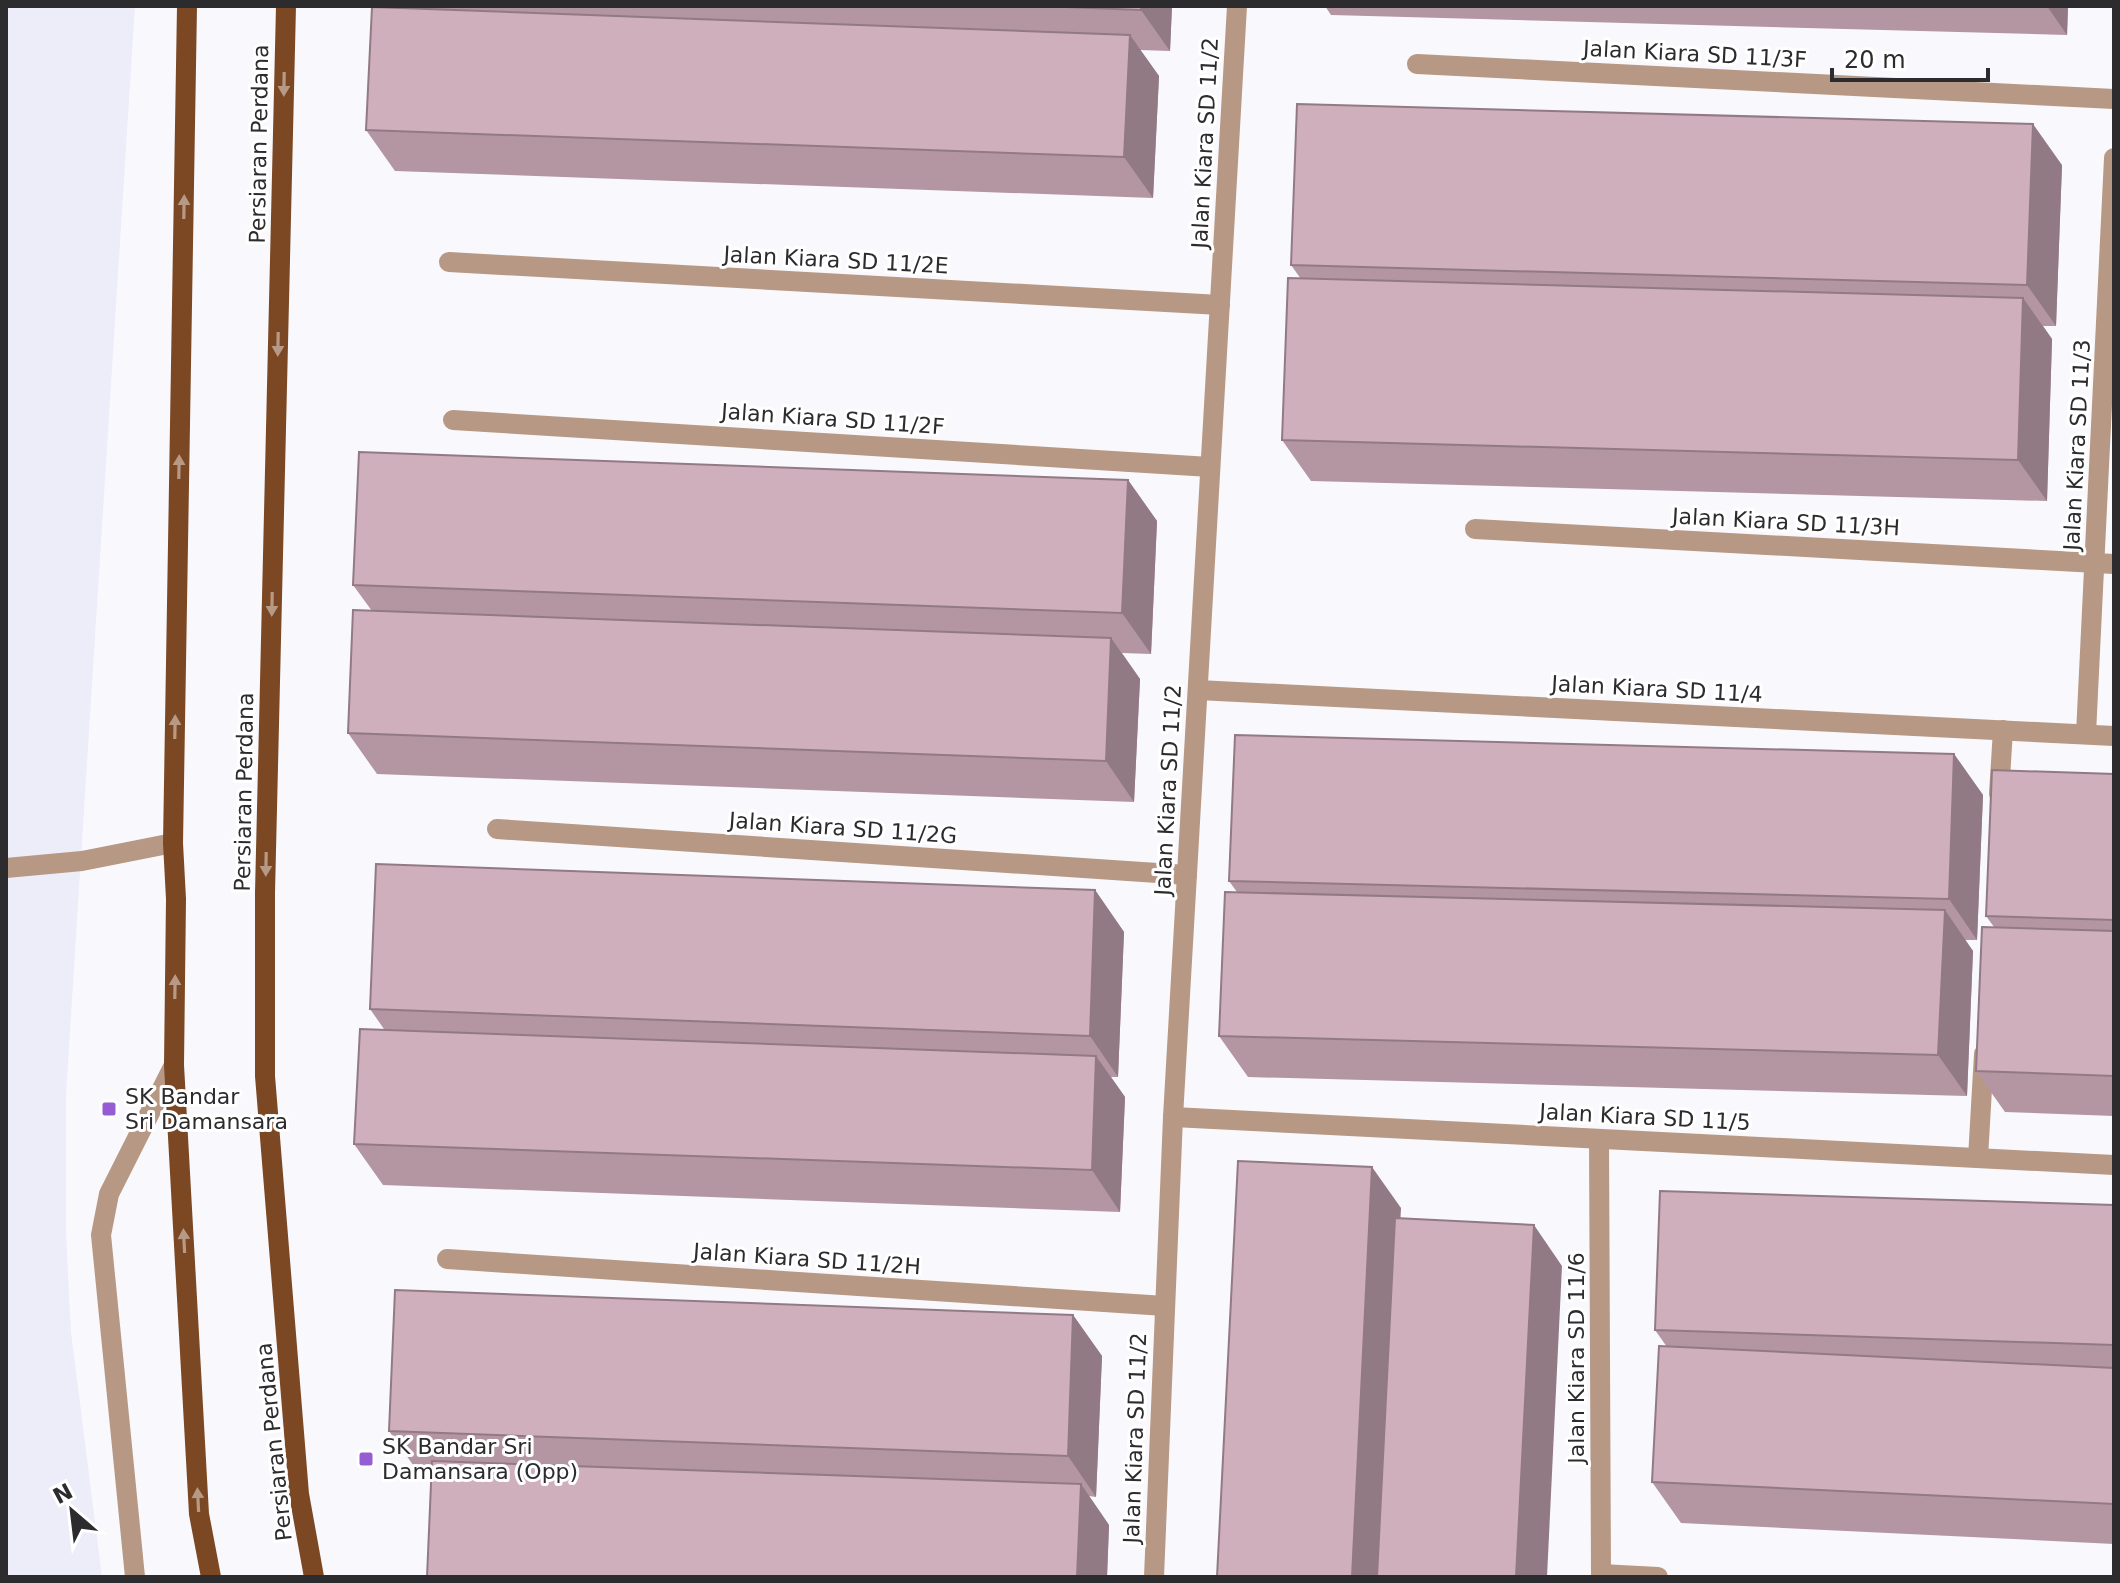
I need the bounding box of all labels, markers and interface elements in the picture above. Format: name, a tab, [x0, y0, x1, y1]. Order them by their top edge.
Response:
scale bar	[1832, 32, 1988, 82]
street label: Jalan Kiara SD 11/3F	[1581, 36, 1808, 72]
street label: Jalan Kiara SD 11/2	[1187, 37, 1223, 251]
street label: Persiaran Perdana	[245, 44, 273, 244]
text: 20 m	[1844, 46, 1906, 74]
one-way arrow	[278, 72, 291, 97]
one-way arrow	[177, 194, 190, 219]
street label: Jalan Kiara SD 11/2E	[721, 242, 949, 278]
one-way arrow	[272, 332, 285, 357]
street label: Jalan Kiara SD 11/3	[2059, 339, 2095, 553]
street label: Jalan Kiara SD 11/2F	[718, 399, 946, 439]
one-way arrow	[173, 454, 185, 479]
street label: Jalan Kiara SD 11/3H	[1670, 503, 1900, 540]
one-way arrow	[266, 592, 278, 617]
street label: Jalan Kiara SD 11/4	[1549, 671, 1763, 707]
street label: Jalan Kiara SD 11/2	[1150, 684, 1186, 898]
street label: Persiaran Perdana	[230, 692, 258, 892]
one-way arrow	[168, 714, 181, 739]
street label: Jalan Kiara SD 11/2G	[726, 807, 958, 848]
one-way arrow	[259, 852, 272, 877]
one-way arrow	[169, 974, 181, 999]
place label: SK Bandar Sri Damansara	[125, 1084, 288, 1134]
street label: Jalan Kiara SD 11/5	[1537, 1099, 1751, 1135]
marker: SK Bandar Sri Damansara	[100, 1100, 118, 1118]
one-way arrow	[177, 1228, 190, 1253]
street label: Jalan Kiara SD 11/2H	[690, 1238, 922, 1279]
street label: Jalan Kiara SD 11/6	[1564, 1252, 1589, 1466]
street label: Jalan Kiara SD 11/2	[1119, 1332, 1151, 1546]
street label: Persiaran Perdana	[251, 1342, 297, 1542]
place label: SK Bandar Sri Damansara (Opp)	[382, 1434, 578, 1484]
marker: SK Bandar Sri Damansara (Opp)	[357, 1450, 375, 1468]
north arrow	[32, 1471, 112, 1551]
text: N	[49, 1478, 77, 1509]
one-way arrow	[191, 1487, 204, 1512]

